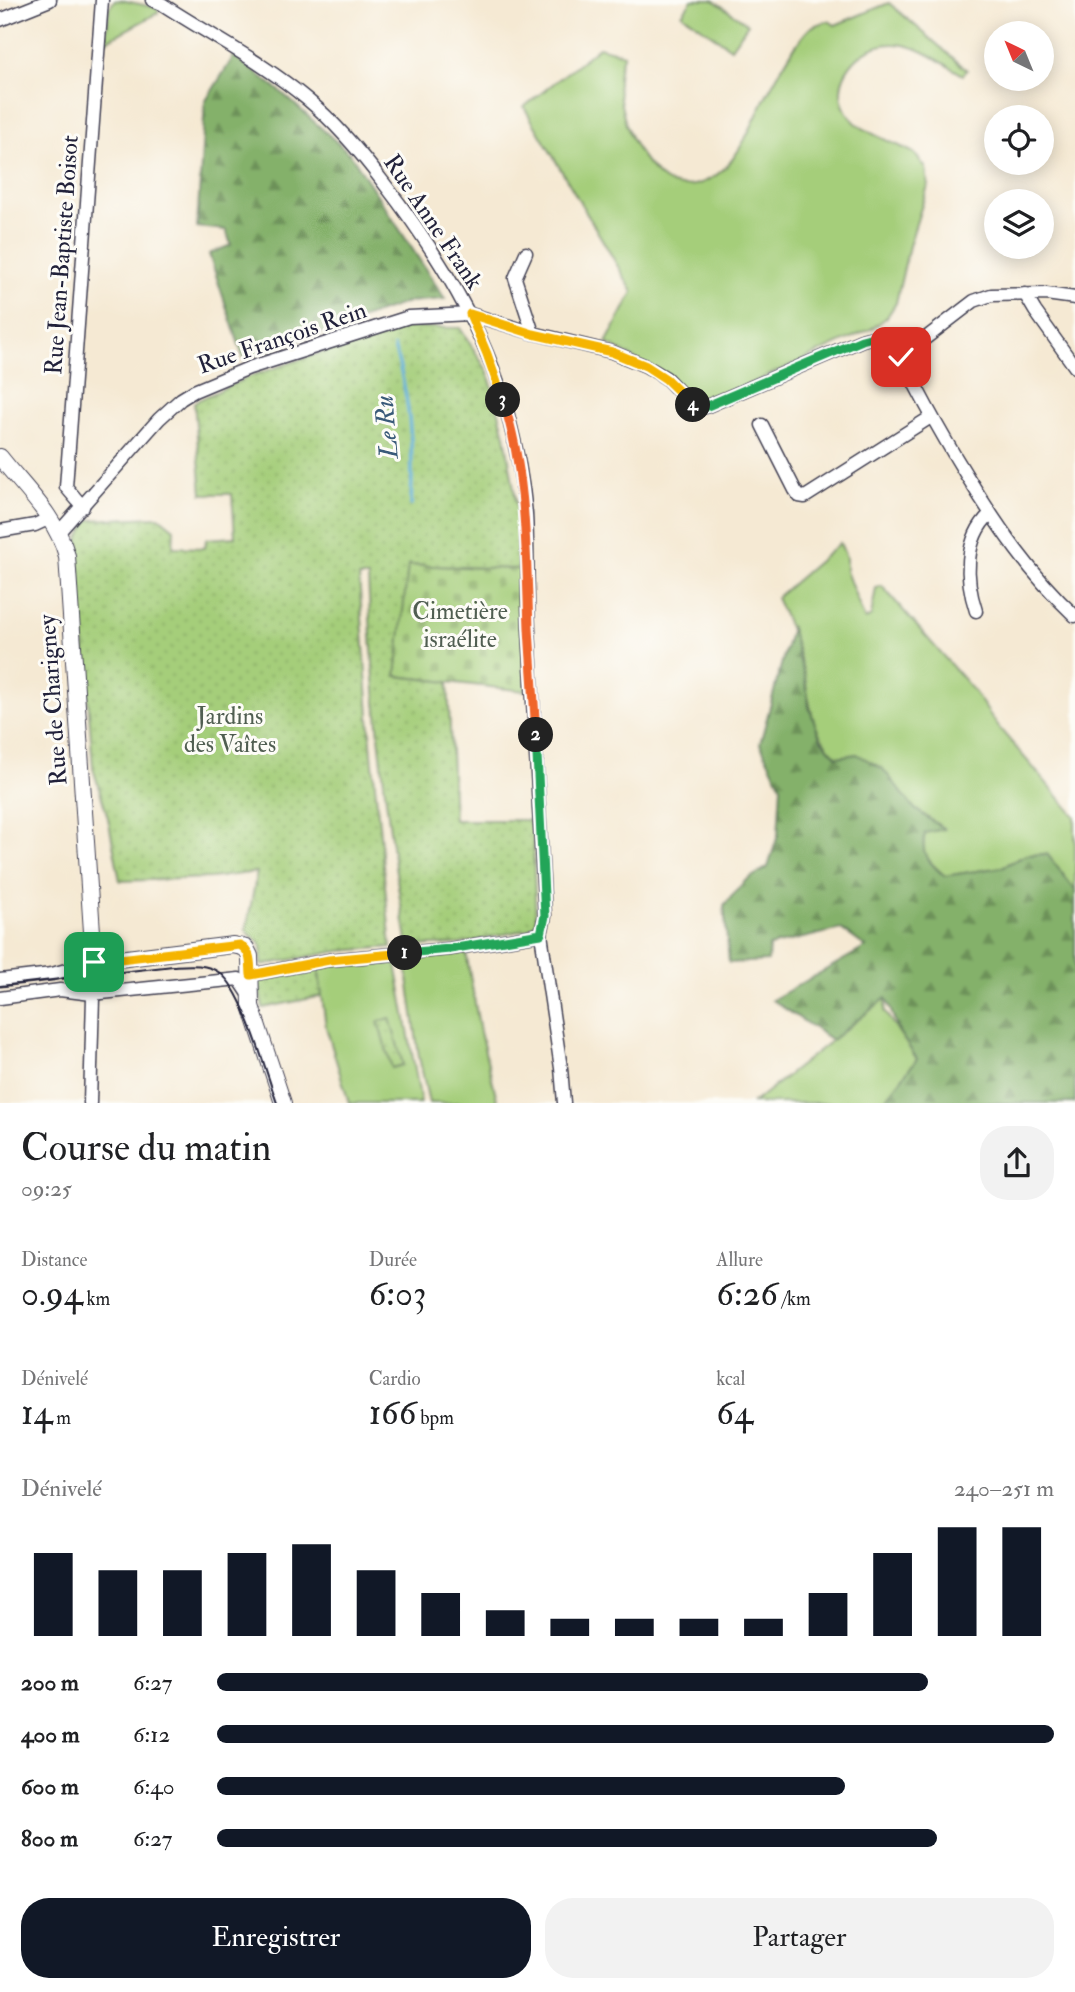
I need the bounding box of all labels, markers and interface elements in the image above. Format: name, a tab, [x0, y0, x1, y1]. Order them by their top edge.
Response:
north arrow	[984, 21, 1054, 91]
map controls	[984, 21, 1054, 259]
button: locate	[984, 105, 1054, 175]
street label: Rue Jean-Baptiste Boisot	[38, 134, 86, 376]
street label: Rue Anne Frank	[376, 148, 490, 296]
button: layers	[984, 189, 1054, 259]
street label: Rue François Rein	[193, 295, 371, 381]
pin	[871, 327, 931, 387]
icon: check	[882, 338, 920, 376]
pin: 3	[486, 382, 520, 418]
text: 3	[499, 387, 506, 411]
pin: 4	[676, 388, 710, 422]
text: 4	[687, 392, 698, 416]
water label: Le Ru	[368, 394, 406, 461]
park label: Cimetière israélite	[412, 596, 508, 655]
street label: Rue de Charigney	[32, 613, 74, 787]
park label: Jardins des Vaîtes	[184, 701, 276, 760]
pin: 2	[518, 718, 554, 752]
text: 2	[531, 722, 540, 746]
pin	[64, 932, 124, 992]
pin: 1	[388, 936, 422, 970]
text: 1	[401, 940, 408, 964]
icon: arrive	[75, 943, 113, 981]
text: Course du matin	[21, 1124, 271, 1172]
button: share	[980, 1126, 1054, 1200]
text: 09:25	[21, 1174, 72, 1203]
text: Distance	[21, 1248, 87, 1272]
text: Durée	[369, 1248, 417, 1272]
text: Allure	[716, 1248, 763, 1272]
text: 0.94	[21, 1272, 83, 1316]
text: 6:03	[369, 1272, 426, 1316]
text: 6:26	[716, 1272, 778, 1316]
text: km	[83, 1287, 110, 1311]
text: /km	[778, 1287, 811, 1311]
text: Dénivelé	[21, 1367, 88, 1391]
text: Cardio	[369, 1367, 421, 1391]
text: kcal	[716, 1367, 745, 1391]
text: 14	[21, 1391, 52, 1435]
text: 166	[369, 1391, 416, 1435]
text: 64	[716, 1391, 753, 1435]
text: m	[52, 1406, 71, 1430]
text: bpm	[416, 1406, 454, 1430]
text: Dénivelé	[21, 1474, 102, 1503]
text: 240–251 m	[954, 1474, 1054, 1503]
text: 200 m	[21, 1668, 79, 1697]
text: 6:27	[133, 1668, 172, 1697]
text: 400 m	[21, 1720, 80, 1749]
text: 6:12	[133, 1720, 170, 1749]
text: 600 m	[21, 1772, 79, 1801]
text: 6:40	[133, 1772, 174, 1801]
text: 800 m	[21, 1824, 78, 1853]
text: 6:27	[133, 1824, 172, 1853]
button: Enregistrer	[21, 1898, 531, 1978]
button: Partager	[545, 1898, 1054, 1978]

